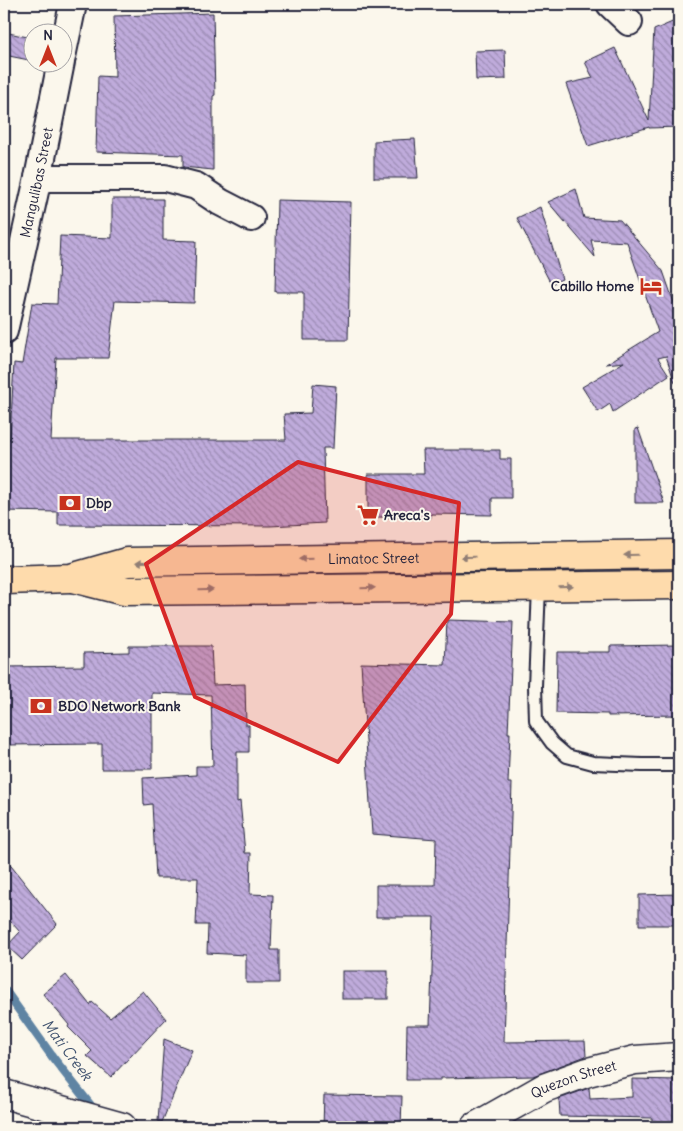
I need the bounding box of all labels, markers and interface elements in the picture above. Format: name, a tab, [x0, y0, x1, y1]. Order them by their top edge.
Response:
north arrow	[22, 22, 72, 72]
text: N	[43, 26, 53, 44]
street label: Mangulibas Street	[16, 125, 57, 239]
hotel icon: Cabillo Home	[638, 273, 664, 299]
place label: Cabillo Home	[551, 277, 634, 295]
bank icon: Dbp	[57, 490, 83, 516]
place label: Dbp	[86, 494, 112, 512]
supermarket icon: Areca's	[355, 502, 381, 528]
place label: Areca's	[384, 506, 430, 524]
street label: Limatoc Street	[328, 549, 420, 568]
one-way arrow	[622, 551, 638, 559]
one-way arrow	[460, 553, 476, 561]
one-way arrow	[297, 555, 313, 563]
one-way arrow	[135, 558, 151, 566]
one-way arrow	[558, 582, 574, 590]
one-way arrow	[361, 584, 377, 592]
one-way arrow	[198, 586, 214, 594]
bank icon: BDO Network Bank	[28, 693, 54, 719]
place label: BDO Network Bank	[58, 697, 181, 715]
water label: Mati Creek	[38, 1015, 97, 1085]
street label: Quezon Street	[527, 1056, 618, 1103]

